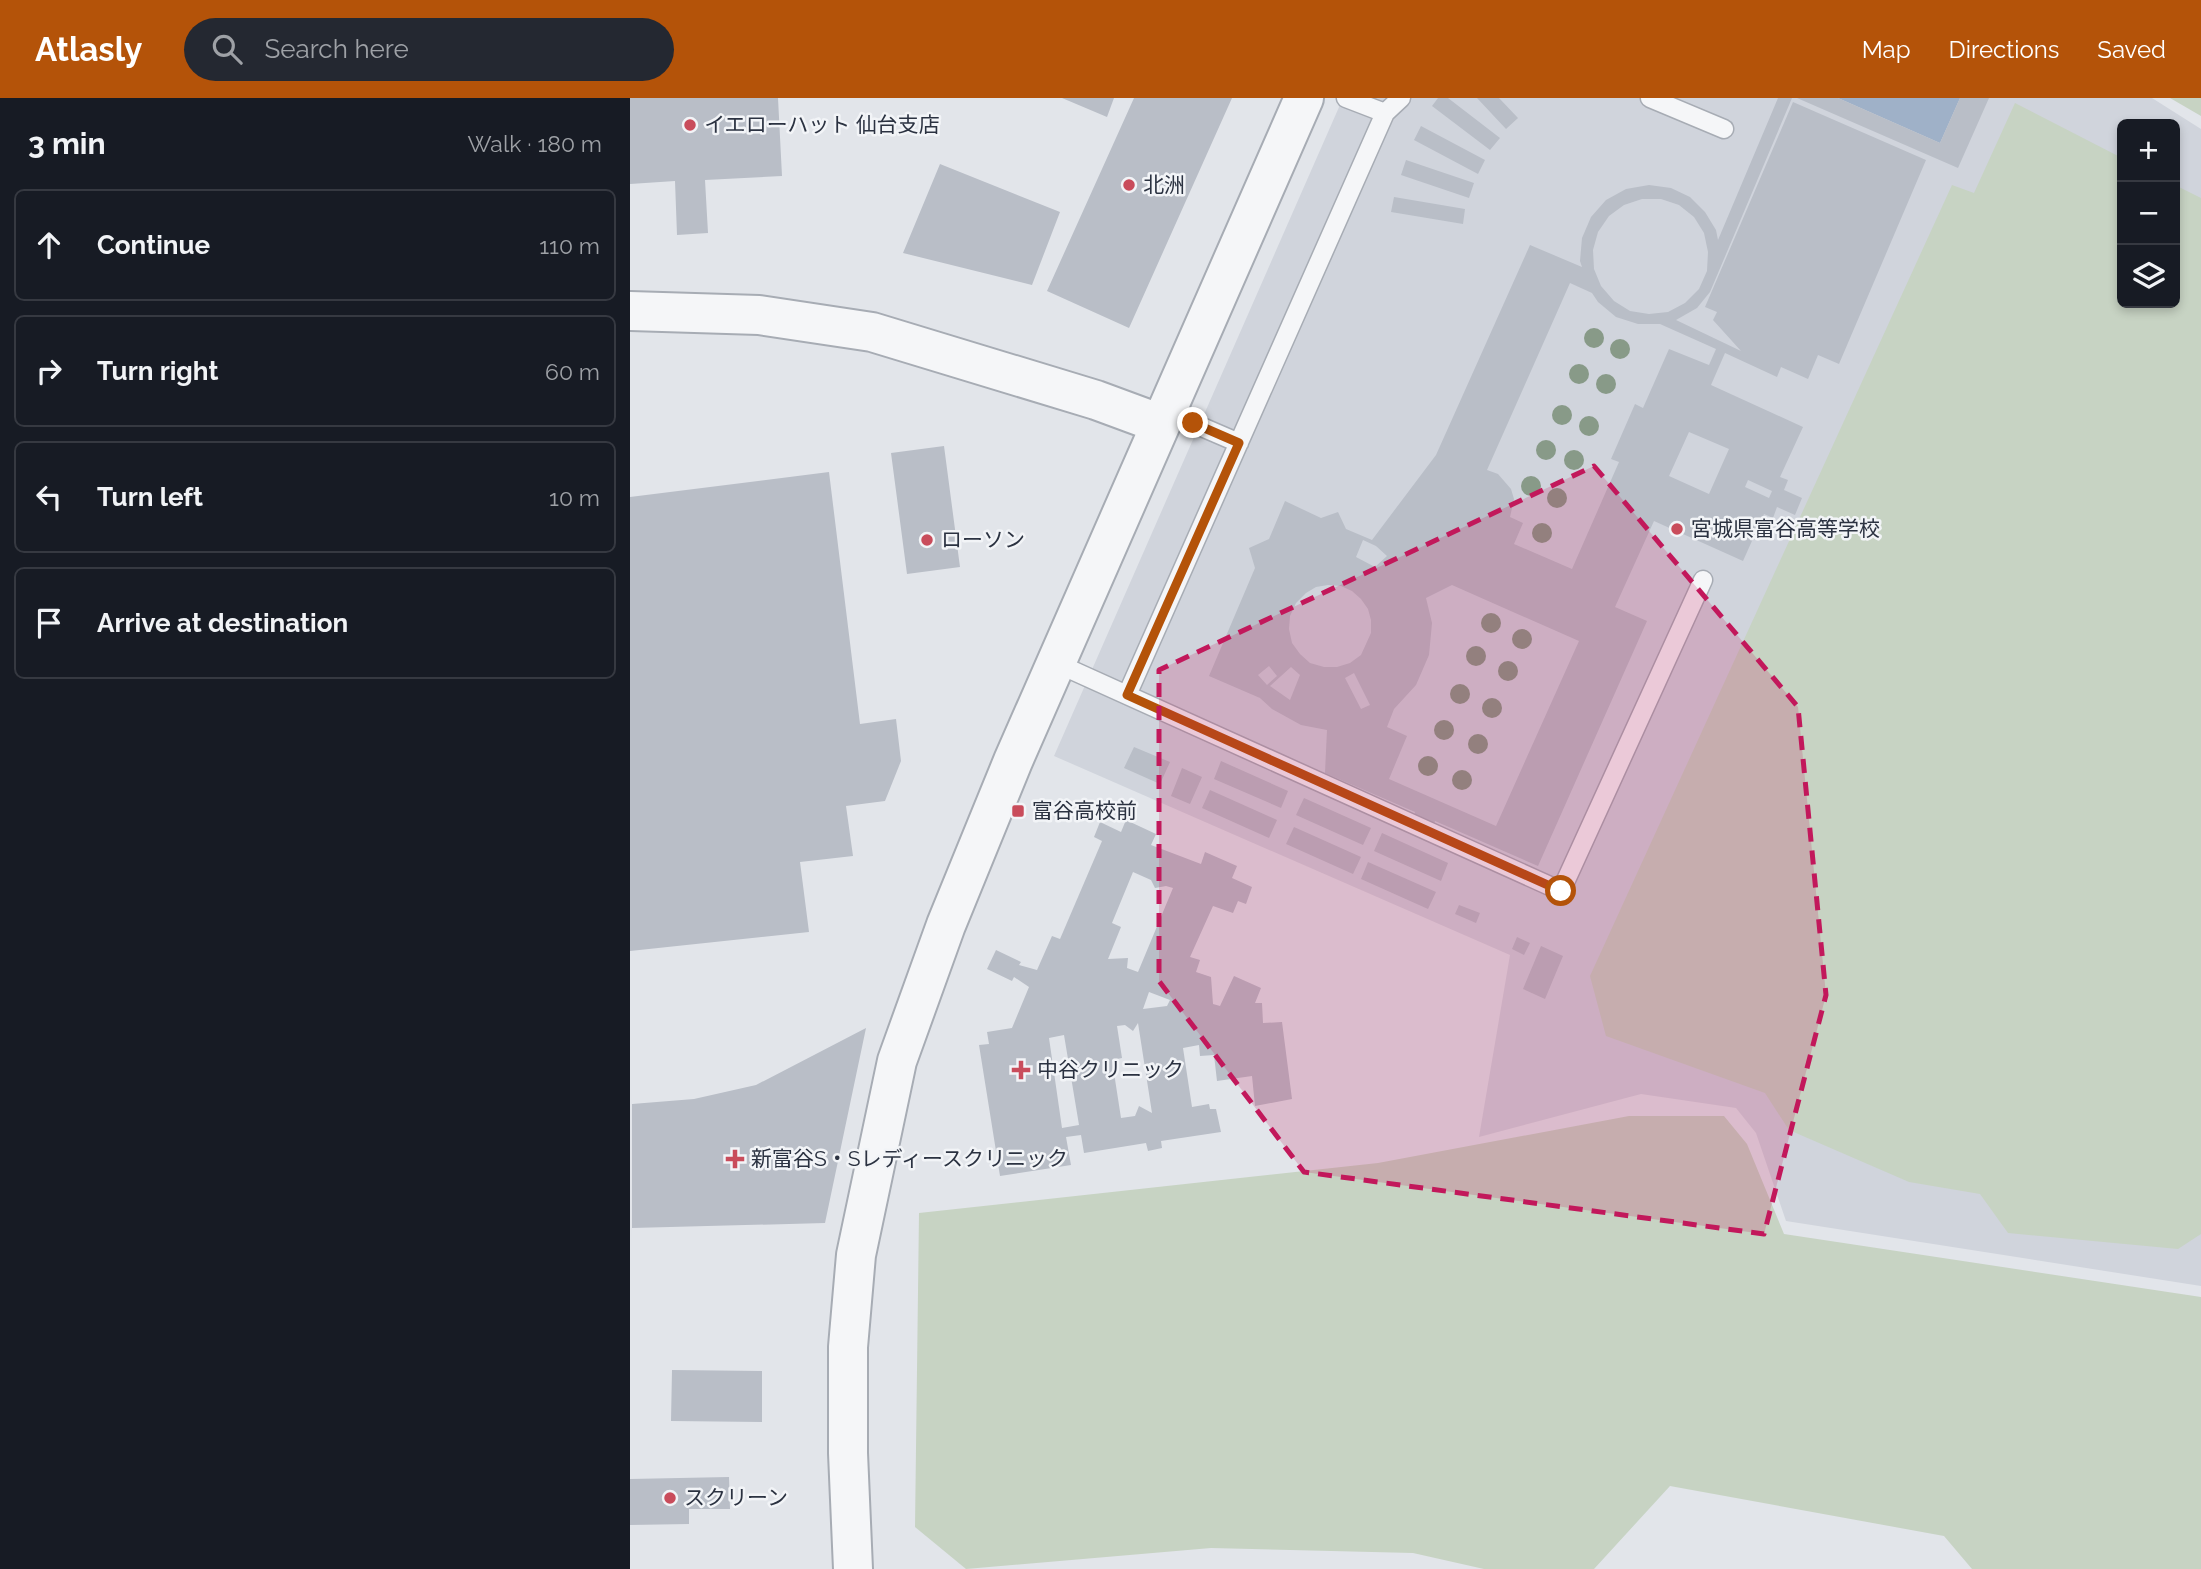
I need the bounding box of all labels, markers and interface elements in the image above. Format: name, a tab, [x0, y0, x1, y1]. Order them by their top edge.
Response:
search box	[184, 18, 674, 81]
text: Atlasly	[35, 30, 142, 69]
icon: search	[208, 30, 246, 68]
text: Search here	[264, 34, 409, 64]
text: Map	[1862, 35, 1911, 64]
text: Directions	[1949, 35, 2059, 64]
text: Saved	[2097, 35, 2166, 64]
place label: イエローハット 仙台支店	[704, 112, 940, 137]
marker: イエローハット 仙台支店	[682, 117, 698, 133]
map controls	[2117, 119, 2180, 308]
button: +	[2117, 119, 2180, 182]
text: 3 min	[28, 126, 106, 161]
text: Walk · 180 m	[468, 130, 602, 157]
place label: 北洲	[1143, 172, 1185, 197]
marker: 北洲	[1121, 177, 1137, 193]
button: −	[2117, 182, 2180, 245]
icon: ahead	[30, 226, 68, 264]
text: Continue	[97, 230, 210, 260]
text: 110 m	[539, 232, 600, 259]
button: layers	[2117, 245, 2180, 308]
icon: right	[30, 352, 68, 390]
text: Turn right	[97, 356, 218, 386]
text: 60 m	[545, 358, 600, 385]
route end	[1177, 407, 1208, 438]
icon: left	[30, 478, 68, 516]
text: Turn left	[97, 482, 203, 512]
text: 10 m	[549, 484, 600, 511]
place label: 宮城県富谷高等学校	[1691, 516, 1880, 541]
marker: 宮城県富谷高等学校	[1669, 521, 1685, 537]
place label: ローソン	[941, 527, 1025, 552]
marker: ローソン	[919, 532, 935, 548]
icon: arrive	[30, 604, 68, 642]
text: Arrive at destination	[97, 608, 348, 638]
place label: 富谷高校前	[1032, 798, 1137, 823]
marker: 富谷高校前	[1010, 803, 1026, 819]
route start	[1545, 875, 1576, 906]
place label: 中谷クリニック	[1037, 1057, 1184, 1082]
marker: 中谷クリニック	[1011, 1060, 1031, 1080]
place label: 新富谷S・Sレディースクリニック	[751, 1146, 1068, 1171]
marker: 新富谷S・Sレディースクリニック	[725, 1149, 745, 1169]
place label: スクリーン	[684, 1485, 788, 1510]
marker: スクリーン	[662, 1490, 678, 1506]

